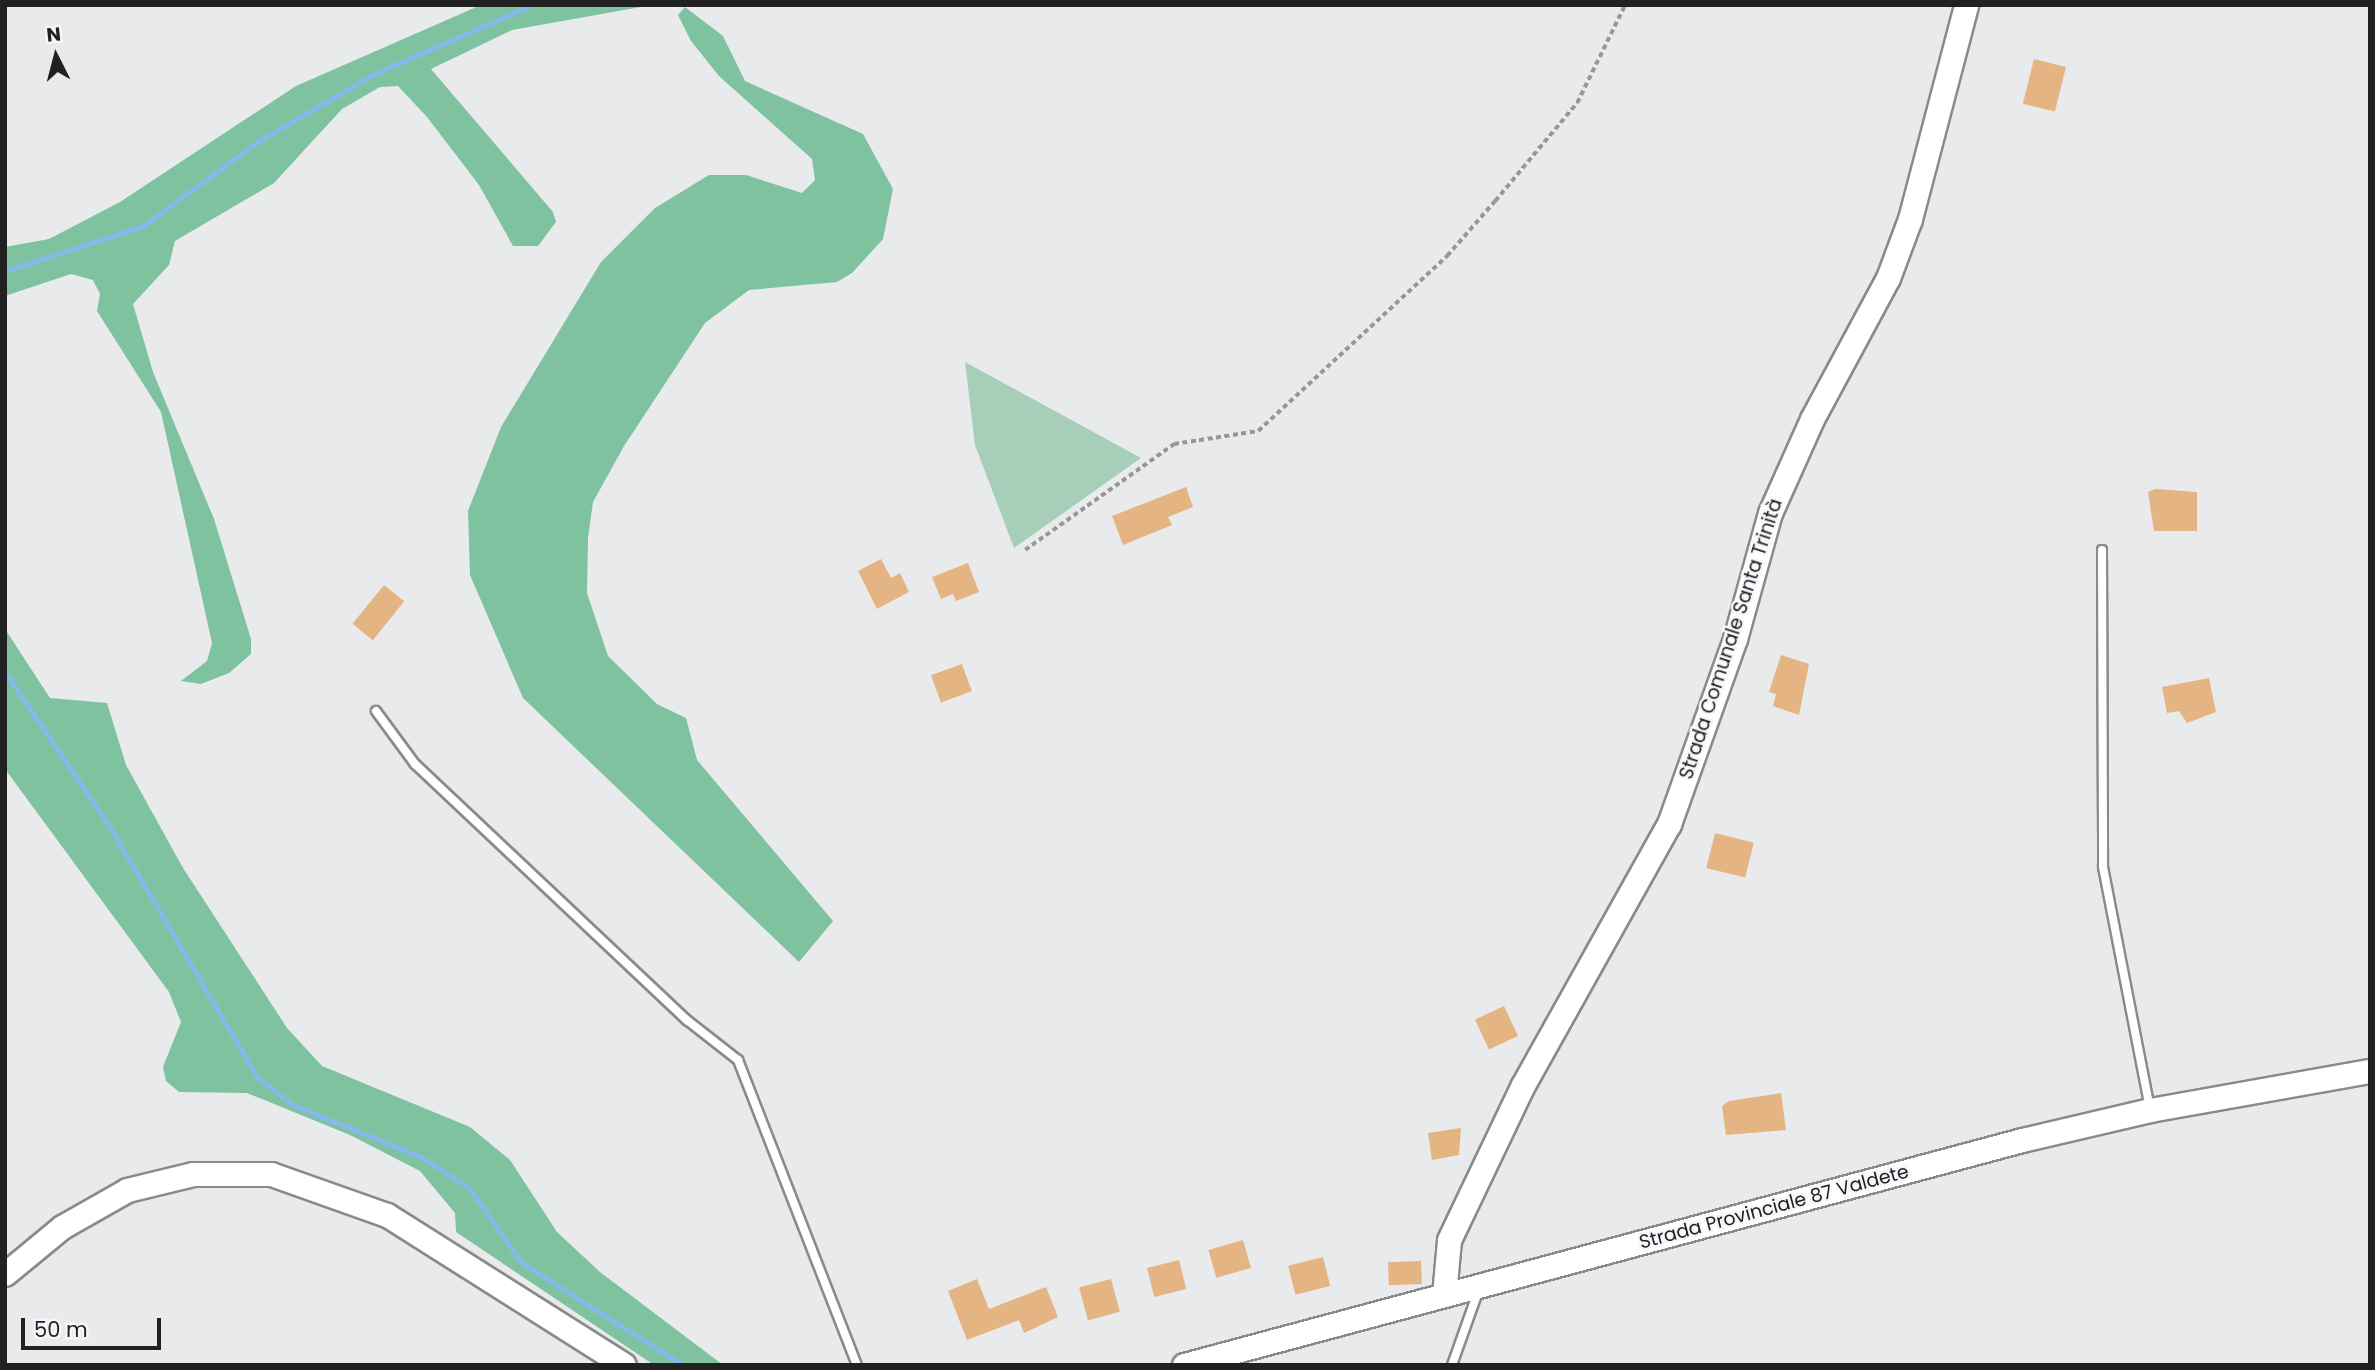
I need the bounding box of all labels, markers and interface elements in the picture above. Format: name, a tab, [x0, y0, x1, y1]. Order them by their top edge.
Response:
text: N	[45, 20, 62, 49]
north arrow	[21, 21, 91, 91]
street label: Strada Comunale Santa Trinità	[1675, 496, 1787, 782]
street label: Strada Provinciale 87 Valdete	[1637, 1160, 1911, 1254]
scale bar	[24, 1304, 164, 1348]
text: 50 m	[34, 1315, 88, 1344]

